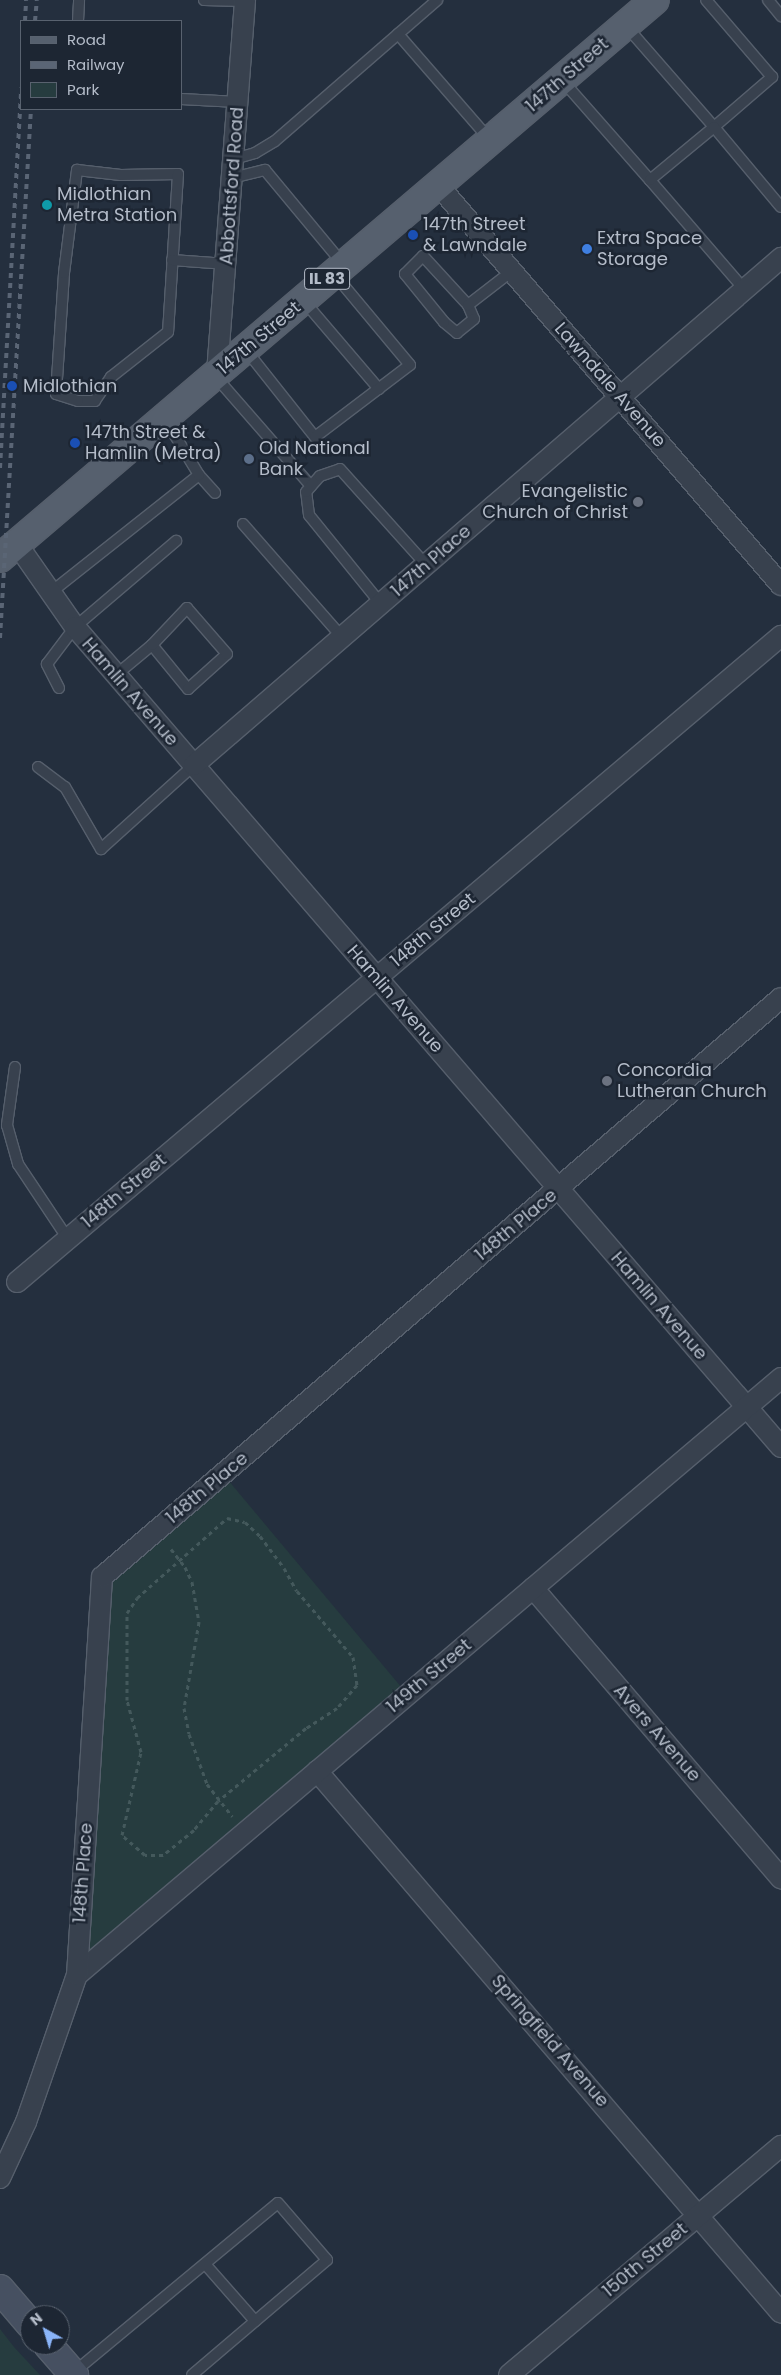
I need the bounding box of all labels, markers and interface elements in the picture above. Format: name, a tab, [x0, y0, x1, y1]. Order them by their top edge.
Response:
legend	[20, 20, 182, 110]
text: Road	[67, 29, 106, 50]
street label: 147th Street	[521, 33, 613, 117]
text: Railway	[67, 54, 125, 75]
text: Park	[67, 79, 99, 100]
street label: Abbottsford Road	[216, 106, 248, 266]
place label: Midlothian Metra Station	[57, 184, 177, 226]
marker: Midlothian Metra Station	[41, 199, 53, 211]
place label: 147th Street & Lawndale	[423, 214, 527, 256]
place label: Extra Space Storage	[597, 228, 702, 270]
marker: 147th Street & Lawndale	[407, 229, 419, 241]
marker: Extra Space Storage	[581, 243, 593, 255]
road number: IL 83	[303, 266, 351, 292]
street label: 147th Street	[213, 297, 305, 379]
street label: Lawndale Avenue	[550, 318, 670, 452]
place label: Midlothian	[23, 375, 117, 397]
marker: Midlothian	[5, 379, 19, 393]
place label: 147th Street & Hamlin (Metra)	[85, 422, 222, 464]
marker: 147th Street & Hamlin (Metra)	[69, 437, 81, 449]
place label: Old National Bank	[259, 438, 370, 480]
marker: Old National Bank	[243, 453, 255, 465]
place label: Evangelistic Church of Christ	[482, 481, 628, 524]
marker: Evangelistic Church of Christ	[632, 496, 644, 508]
street label: 147th Place	[387, 520, 475, 602]
street label: Hamlin Avenue	[77, 634, 183, 750]
street label: 148th Street	[386, 888, 480, 972]
street label: Hamlin Avenue	[342, 941, 448, 1057]
place label: Concordia Lutheran Church	[617, 1060, 767, 1102]
marker: Concordia Lutheran Church	[601, 1075, 613, 1087]
street label: 148th Street	[77, 1149, 171, 1233]
street label: 148th Place	[471, 1184, 561, 1266]
street label: Hamlin Avenue	[606, 1248, 712, 1364]
street label: 148th Place	[162, 1447, 252, 1529]
street label: 149th Street	[382, 1634, 476, 1718]
street label: Avers Avenue	[609, 1680, 705, 1786]
street label: 148th Place	[69, 1822, 97, 1924]
street label: Springfield Avenue	[487, 1970, 613, 2112]
street label: 150th Street	[598, 2218, 692, 2302]
north arrow	[20, 2305, 70, 2355]
text: N	[26, 2308, 47, 2330]

